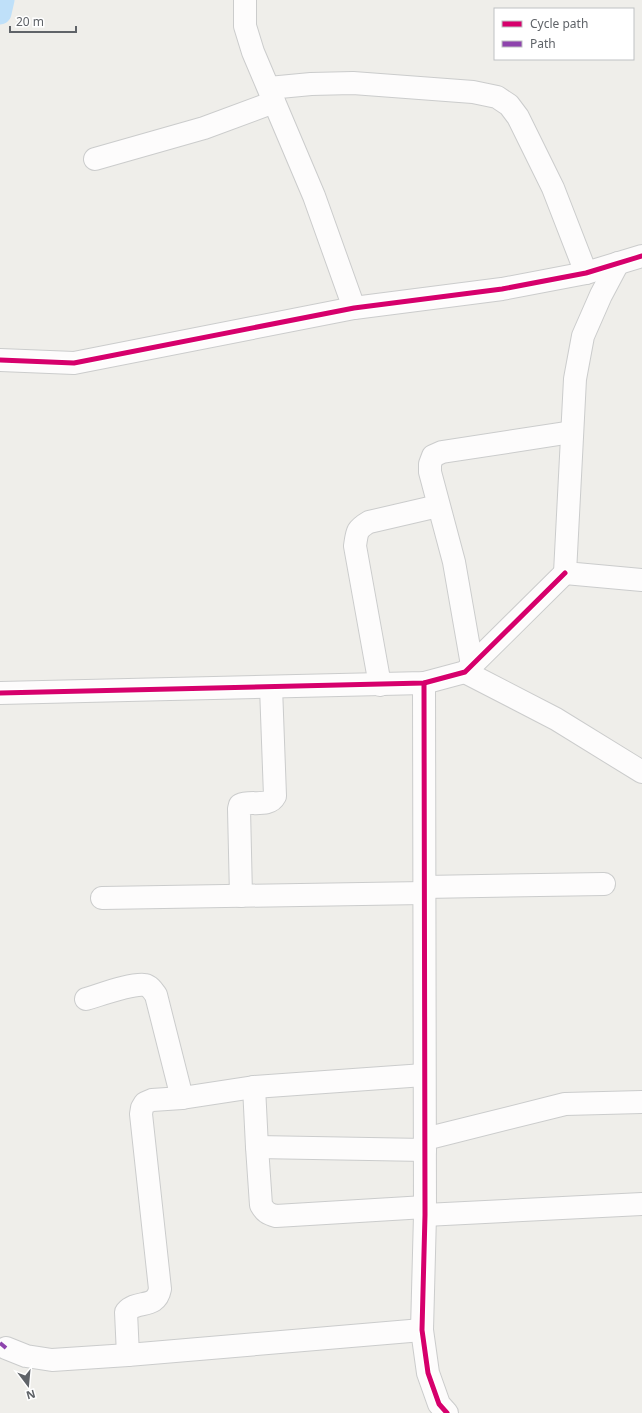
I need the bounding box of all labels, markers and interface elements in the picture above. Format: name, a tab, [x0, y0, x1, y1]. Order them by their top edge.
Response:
scale bar	[10, 8, 76, 34]
legend	[494, 8, 634, 60]
text: 20 m	[16, 13, 44, 30]
text: Cycle path	[530, 15, 588, 32]
text: Path	[530, 35, 556, 52]
north arrow	[8, 1365, 48, 1405]
text: N	[25, 1387, 37, 1404]

